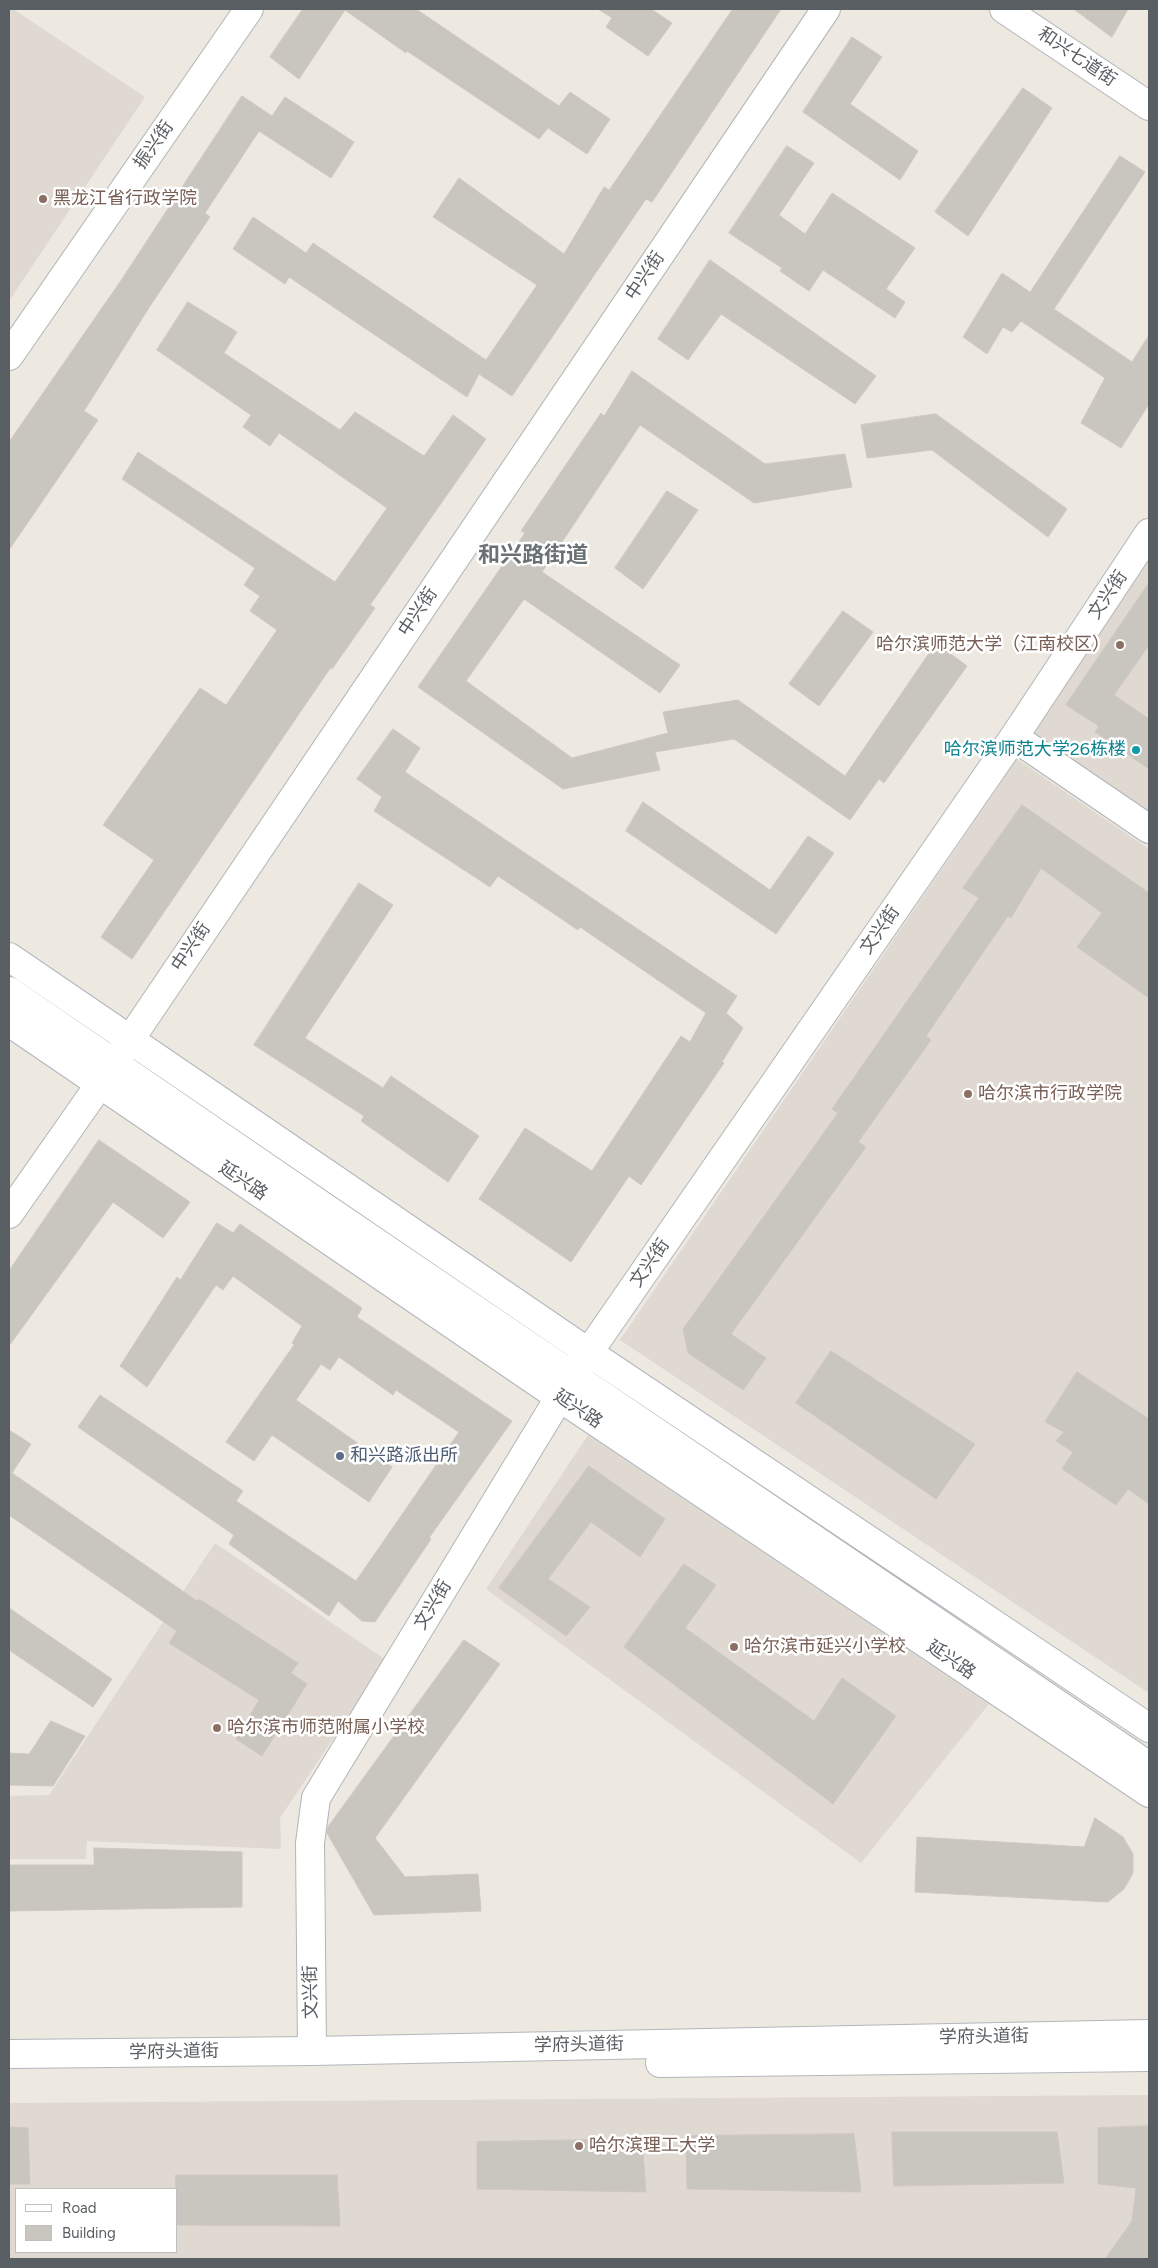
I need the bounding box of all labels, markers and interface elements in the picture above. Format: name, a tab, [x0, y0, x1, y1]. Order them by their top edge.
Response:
street label: 和兴七道街	[1034, 23, 1120, 91]
street label: 振兴街	[130, 117, 178, 173]
place label: 黑龙江省行政学院	[53, 188, 197, 210]
marker: 黑龙江省行政学院	[37, 193, 49, 205]
street label: 中兴街	[621, 248, 669, 304]
district label: 和兴路街道	[478, 543, 588, 569]
street label: 文兴街	[1084, 567, 1132, 623]
street label: 中兴街	[394, 584, 442, 640]
place label: 哈尔滨师范大学（江南校区）	[876, 634, 1110, 656]
marker: 哈尔滨师范大学（江南校区）	[1114, 639, 1126, 651]
place label: 哈尔滨师范大学26栋楼	[944, 739, 1126, 761]
marker: 哈尔滨师范大学26栋楼	[1130, 744, 1142, 756]
street label: 文兴街	[856, 902, 904, 958]
street label: 中兴街	[167, 919, 215, 975]
place label: 哈尔滨市行政学院	[978, 1083, 1122, 1105]
marker: 哈尔滨市行政学院	[962, 1088, 974, 1100]
street label: 延兴路	[215, 1157, 271, 1205]
street label: 文兴街	[626, 1235, 674, 1291]
street label: 延兴路	[550, 1385, 606, 1433]
place label: 和兴路派出所	[350, 1445, 458, 1467]
marker: 和兴路派出所	[334, 1450, 346, 1462]
street label: 文兴街	[410, 1576, 456, 1634]
place label: 哈尔滨市延兴小学校	[744, 1636, 906, 1658]
street label: 延兴路	[923, 1636, 979, 1684]
marker: 哈尔滨市延兴小学校	[728, 1641, 740, 1653]
place label: 哈尔滨市师范附属小学校	[227, 1717, 425, 1739]
marker: 哈尔滨市师范附属小学校	[211, 1722, 223, 1734]
street label: 文兴街	[300, 1965, 322, 2019]
street label: 学府头道街	[939, 2025, 1029, 2049]
street label: 学府头道街	[534, 2033, 624, 2057]
street label: 学府头道街	[129, 2040, 219, 2064]
place label: 哈尔滨理工大学	[589, 2135, 715, 2157]
marker: 哈尔滨理工大学	[573, 2140, 585, 2152]
legend	[15, 2188, 178, 2253]
text: Road	[62, 2199, 97, 2217]
text: Building	[62, 2224, 116, 2242]

